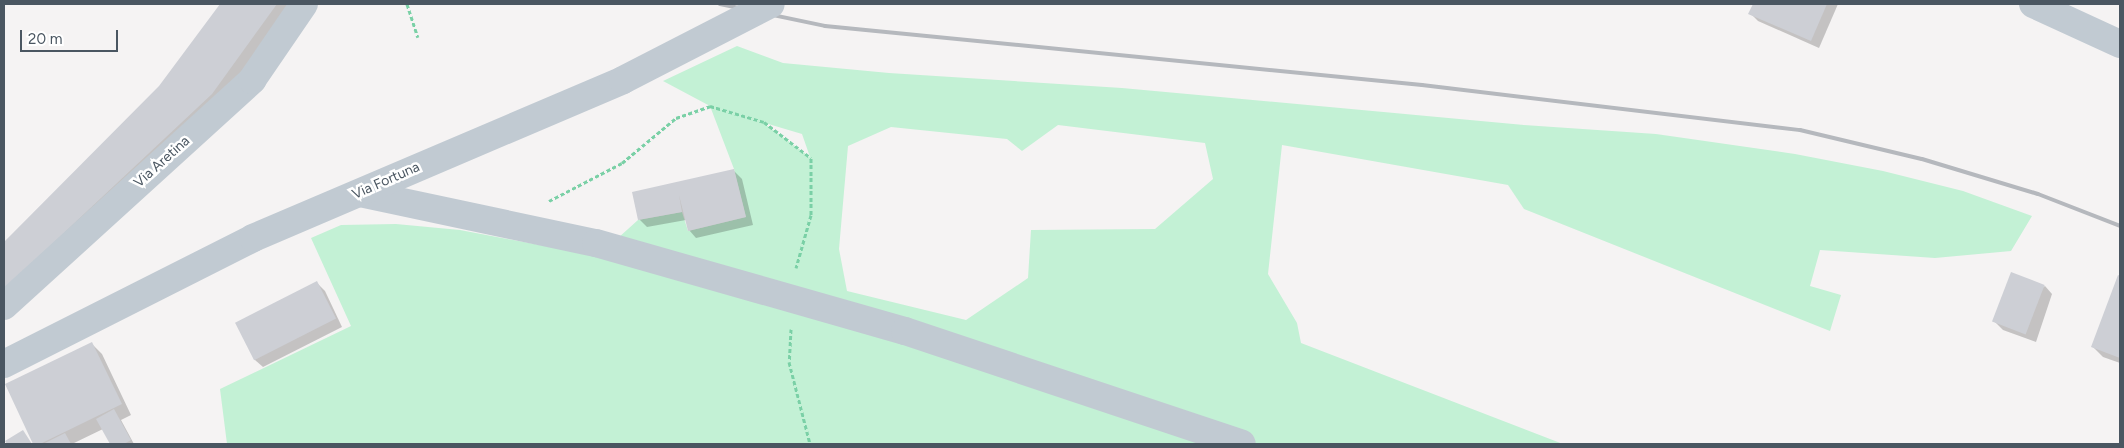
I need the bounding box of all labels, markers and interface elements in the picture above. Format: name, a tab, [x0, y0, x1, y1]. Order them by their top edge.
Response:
scale bar	[22, 20, 120, 52]
text: 20 m	[28, 30, 62, 48]
street label: Via Aretina	[131, 133, 193, 191]
street label: Via Fortuna	[350, 159, 422, 203]

